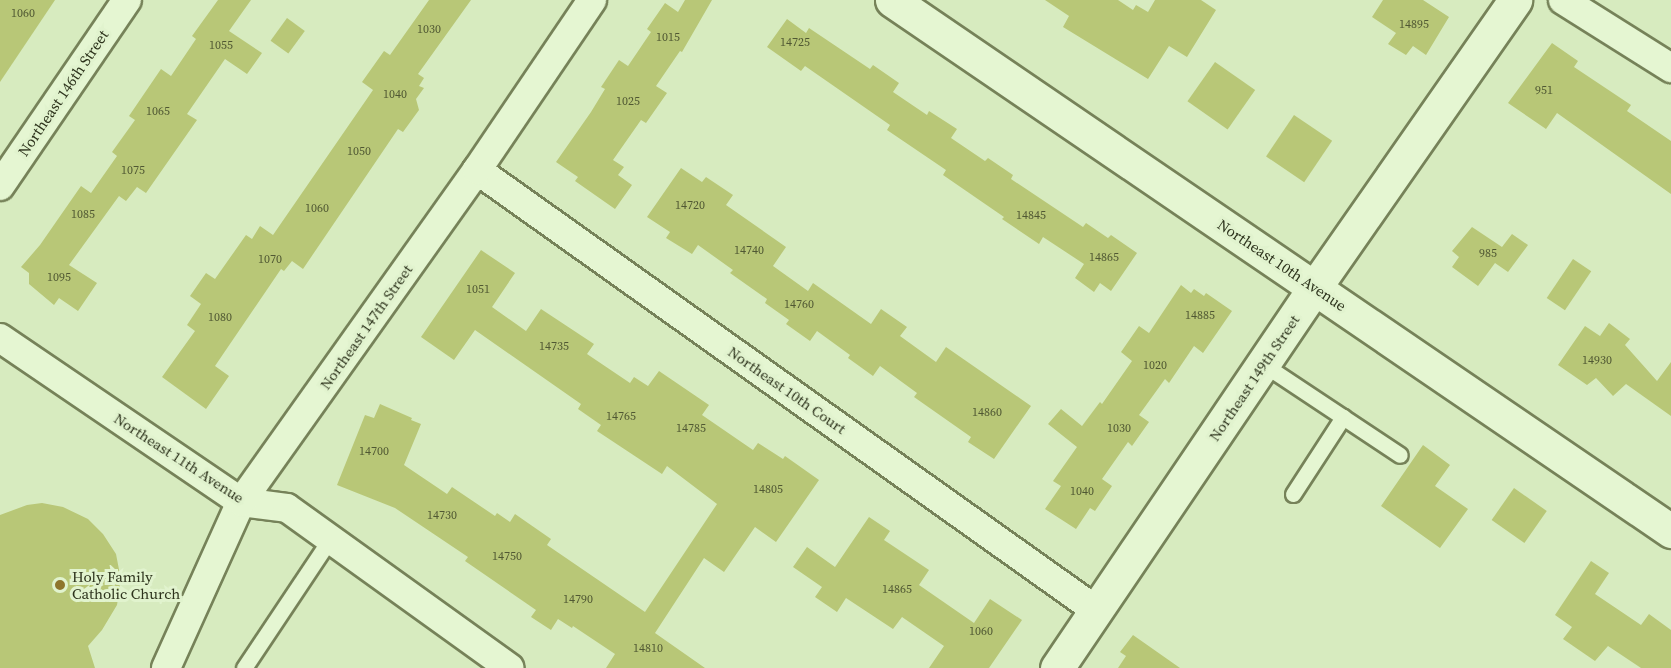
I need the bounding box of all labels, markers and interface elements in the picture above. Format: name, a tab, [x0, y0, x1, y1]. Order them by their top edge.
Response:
house number: 1060	[11, 7, 35, 21]
house number: 14895	[1399, 18, 1429, 32]
house number: 1030	[417, 23, 441, 37]
street label: Northeast 146th Street	[14, 27, 112, 159]
house number: 1015	[656, 31, 680, 45]
house number: 14725	[780, 36, 810, 50]
house number: 1055	[209, 39, 233, 53]
house number: 951	[1535, 84, 1553, 98]
house number: 1040	[383, 88, 407, 102]
house number: 1025	[616, 95, 640, 109]
house number: 1065	[146, 105, 170, 119]
house number: 1050	[347, 145, 371, 159]
house number: 1075	[121, 164, 145, 178]
house number: 14720	[675, 199, 705, 213]
house number: 1060	[305, 202, 329, 216]
house number: 1085	[71, 208, 95, 222]
house number: 14845	[1016, 209, 1046, 223]
street label: Northeast 10th Avenue	[1214, 215, 1350, 315]
house number: 14740	[734, 244, 764, 258]
house number: 985	[1479, 247, 1497, 261]
house number: 14865	[1089, 251, 1119, 265]
house number: 1070	[258, 253, 282, 267]
street label: Northeast 147th Street	[316, 261, 416, 393]
house number: 1095	[47, 271, 71, 285]
house number: 1051	[466, 283, 490, 297]
house number: 14760	[784, 298, 814, 312]
house number: 14885	[1185, 309, 1215, 323]
house number: 1080	[208, 311, 232, 325]
street label: Northeast 149th Street	[1205, 312, 1303, 444]
house number: 14735	[539, 340, 569, 354]
street label: Northeast 10th Court	[725, 343, 849, 437]
house number: 14930	[1582, 354, 1612, 368]
house number: 1020	[1143, 359, 1167, 373]
house number: 14860	[972, 406, 1002, 420]
street label: Northeast 11th Avenue	[111, 409, 247, 507]
house number: 14765	[606, 410, 636, 424]
house number: 14785	[676, 422, 706, 436]
house number: 1030	[1107, 422, 1131, 436]
house number: 14700	[359, 445, 389, 459]
house number: 14805	[753, 483, 783, 497]
house number: 1040	[1070, 485, 1094, 499]
house number: 14730	[427, 509, 457, 523]
house number: 14750	[492, 550, 522, 564]
place label: Holy Family Catholic Church	[72, 567, 180, 602]
marker: Holy Family Catholic Church	[53, 578, 67, 592]
house number: 14865	[882, 583, 912, 597]
house number: 14790	[563, 593, 593, 607]
house number: 1060	[969, 625, 993, 639]
house number: 14810	[633, 642, 663, 656]

